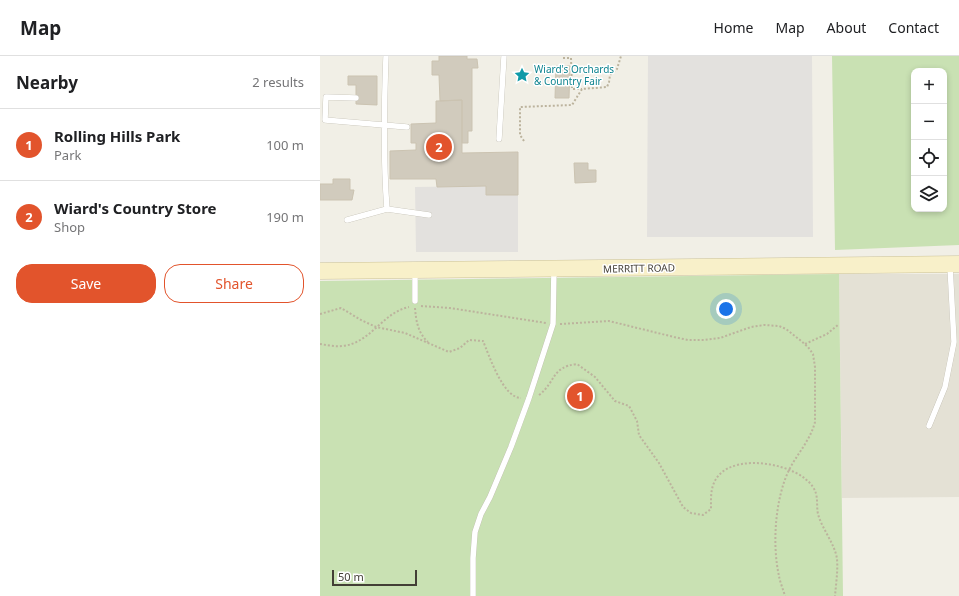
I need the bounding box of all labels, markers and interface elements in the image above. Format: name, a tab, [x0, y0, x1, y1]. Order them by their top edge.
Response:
text: Map	[20, 15, 61, 41]
text: Home	[714, 18, 753, 37]
text: Map	[775, 18, 805, 37]
text: About	[827, 18, 866, 37]
text: Contact	[888, 18, 939, 37]
place label: Wiard's Orchards & Country Fair	[534, 62, 614, 88]
place icon: Wiard's Orchards & Country Fair	[513, 66, 531, 84]
map controls	[911, 68, 947, 212]
button: +	[911, 68, 947, 104]
text: Nearby	[16, 71, 78, 94]
text: 2 results	[252, 73, 304, 91]
button: −	[911, 104, 947, 140]
text: Rolling Hills Park	[54, 126, 180, 146]
pin: 2	[426, 132, 452, 162]
text: 1	[25, 136, 33, 154]
text: 100 m	[266, 136, 304, 154]
button: locate	[911, 140, 947, 176]
text: Park	[54, 146, 81, 164]
button: layers	[911, 176, 947, 212]
text: Wiard's Country Store	[54, 198, 217, 218]
text: 2	[25, 208, 33, 226]
text: 190 m	[266, 208, 304, 226]
text: Shop	[54, 218, 85, 236]
street label: MERRITT ROAD	[603, 260, 675, 276]
button: Save	[16, 264, 156, 303]
button: Share	[164, 264, 304, 303]
your location	[716, 299, 736, 319]
pin: 1	[567, 381, 593, 411]
scale bar	[332, 568, 417, 587]
text: 50 m	[338, 569, 364, 584]

